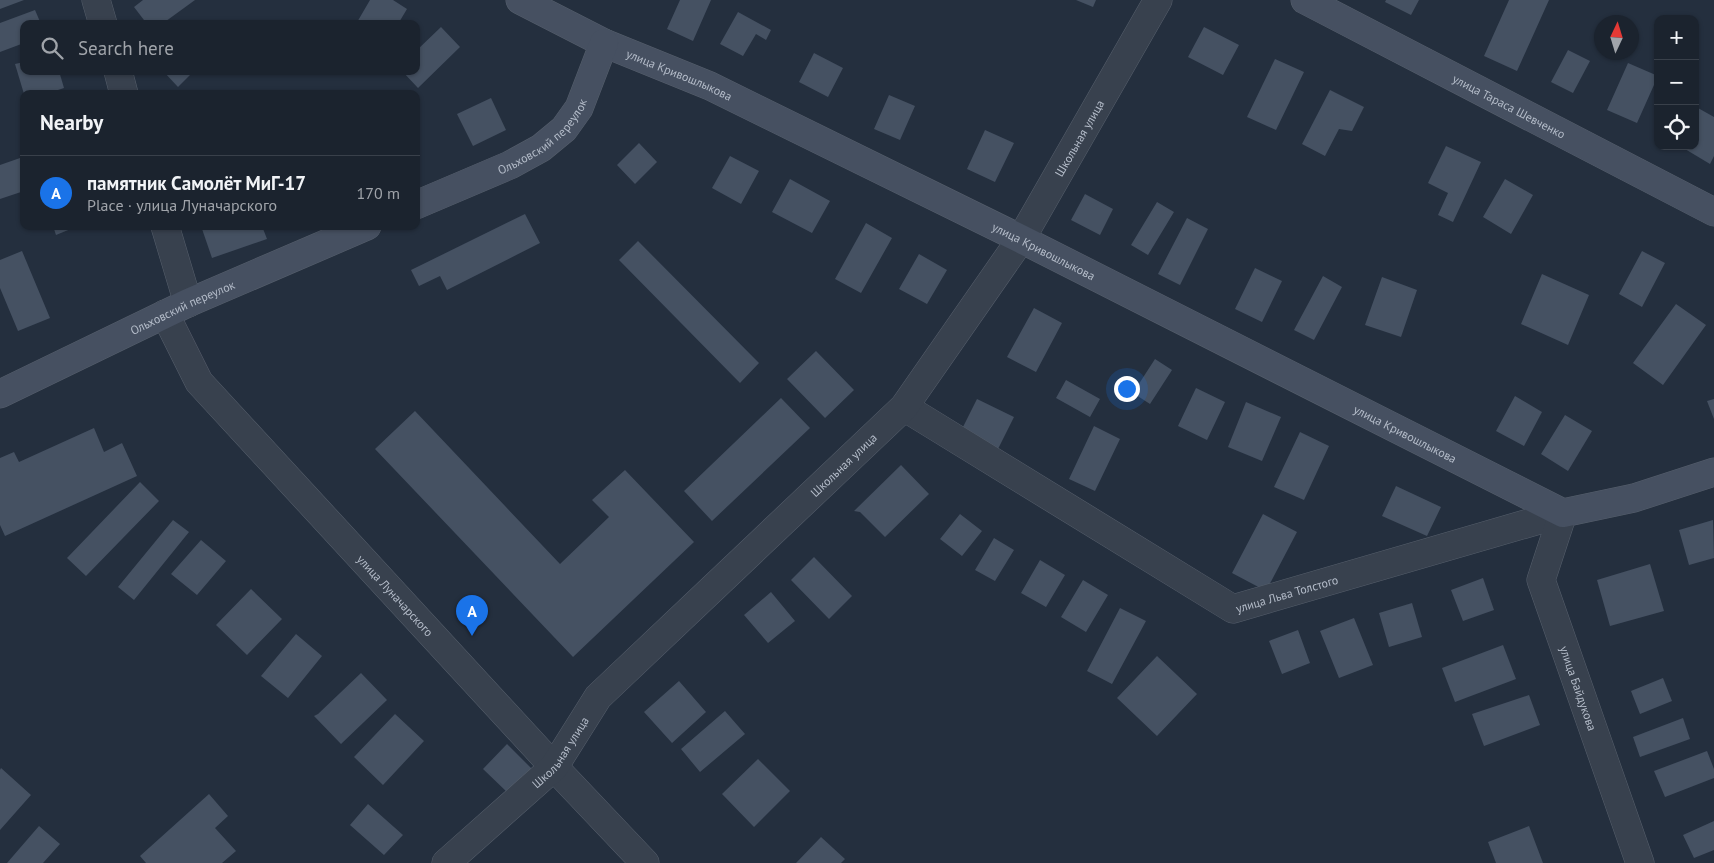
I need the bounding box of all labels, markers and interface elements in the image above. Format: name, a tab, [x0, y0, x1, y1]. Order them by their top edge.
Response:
north arrow	[1594, 15, 1639, 60]
map controls	[1654, 15, 1699, 150]
button: +	[1654, 15, 1699, 60]
search box	[20, 20, 420, 75]
icon: search	[38, 34, 66, 62]
text: Search here	[78, 36, 174, 60]
street label: улица Кривошлыкова	[624, 45, 735, 103]
button: −	[1654, 60, 1699, 105]
street label: улица Тараса Шевченко	[1450, 70, 1568, 141]
street label: Ольховский переулок	[495, 96, 590, 177]
street label: Школьная улица	[1051, 97, 1107, 179]
button: locate	[1654, 105, 1699, 150]
text: Nearby	[40, 109, 103, 136]
text: памятник Самолёт МиГ-17	[87, 171, 306, 195]
text: A	[51, 183, 61, 203]
text: 170 m	[357, 183, 400, 203]
text: Place · улица Луначарского	[87, 195, 277, 215]
street label: улица Кривошлыкова	[990, 219, 1098, 283]
street label: Ольховский переулок	[127, 276, 237, 337]
your location	[1114, 376, 1140, 402]
street label: улица Кривошлыкова	[1351, 401, 1459, 466]
street label: Школьная улица	[807, 430, 880, 500]
street label: улица Луначарского	[354, 551, 437, 639]
street label: улица Льва Толстого	[1234, 571, 1340, 615]
pin: A	[456, 595, 488, 636]
street label: улица Байдукова	[1557, 644, 1601, 733]
street label: Школьная улица	[528, 713, 592, 791]

